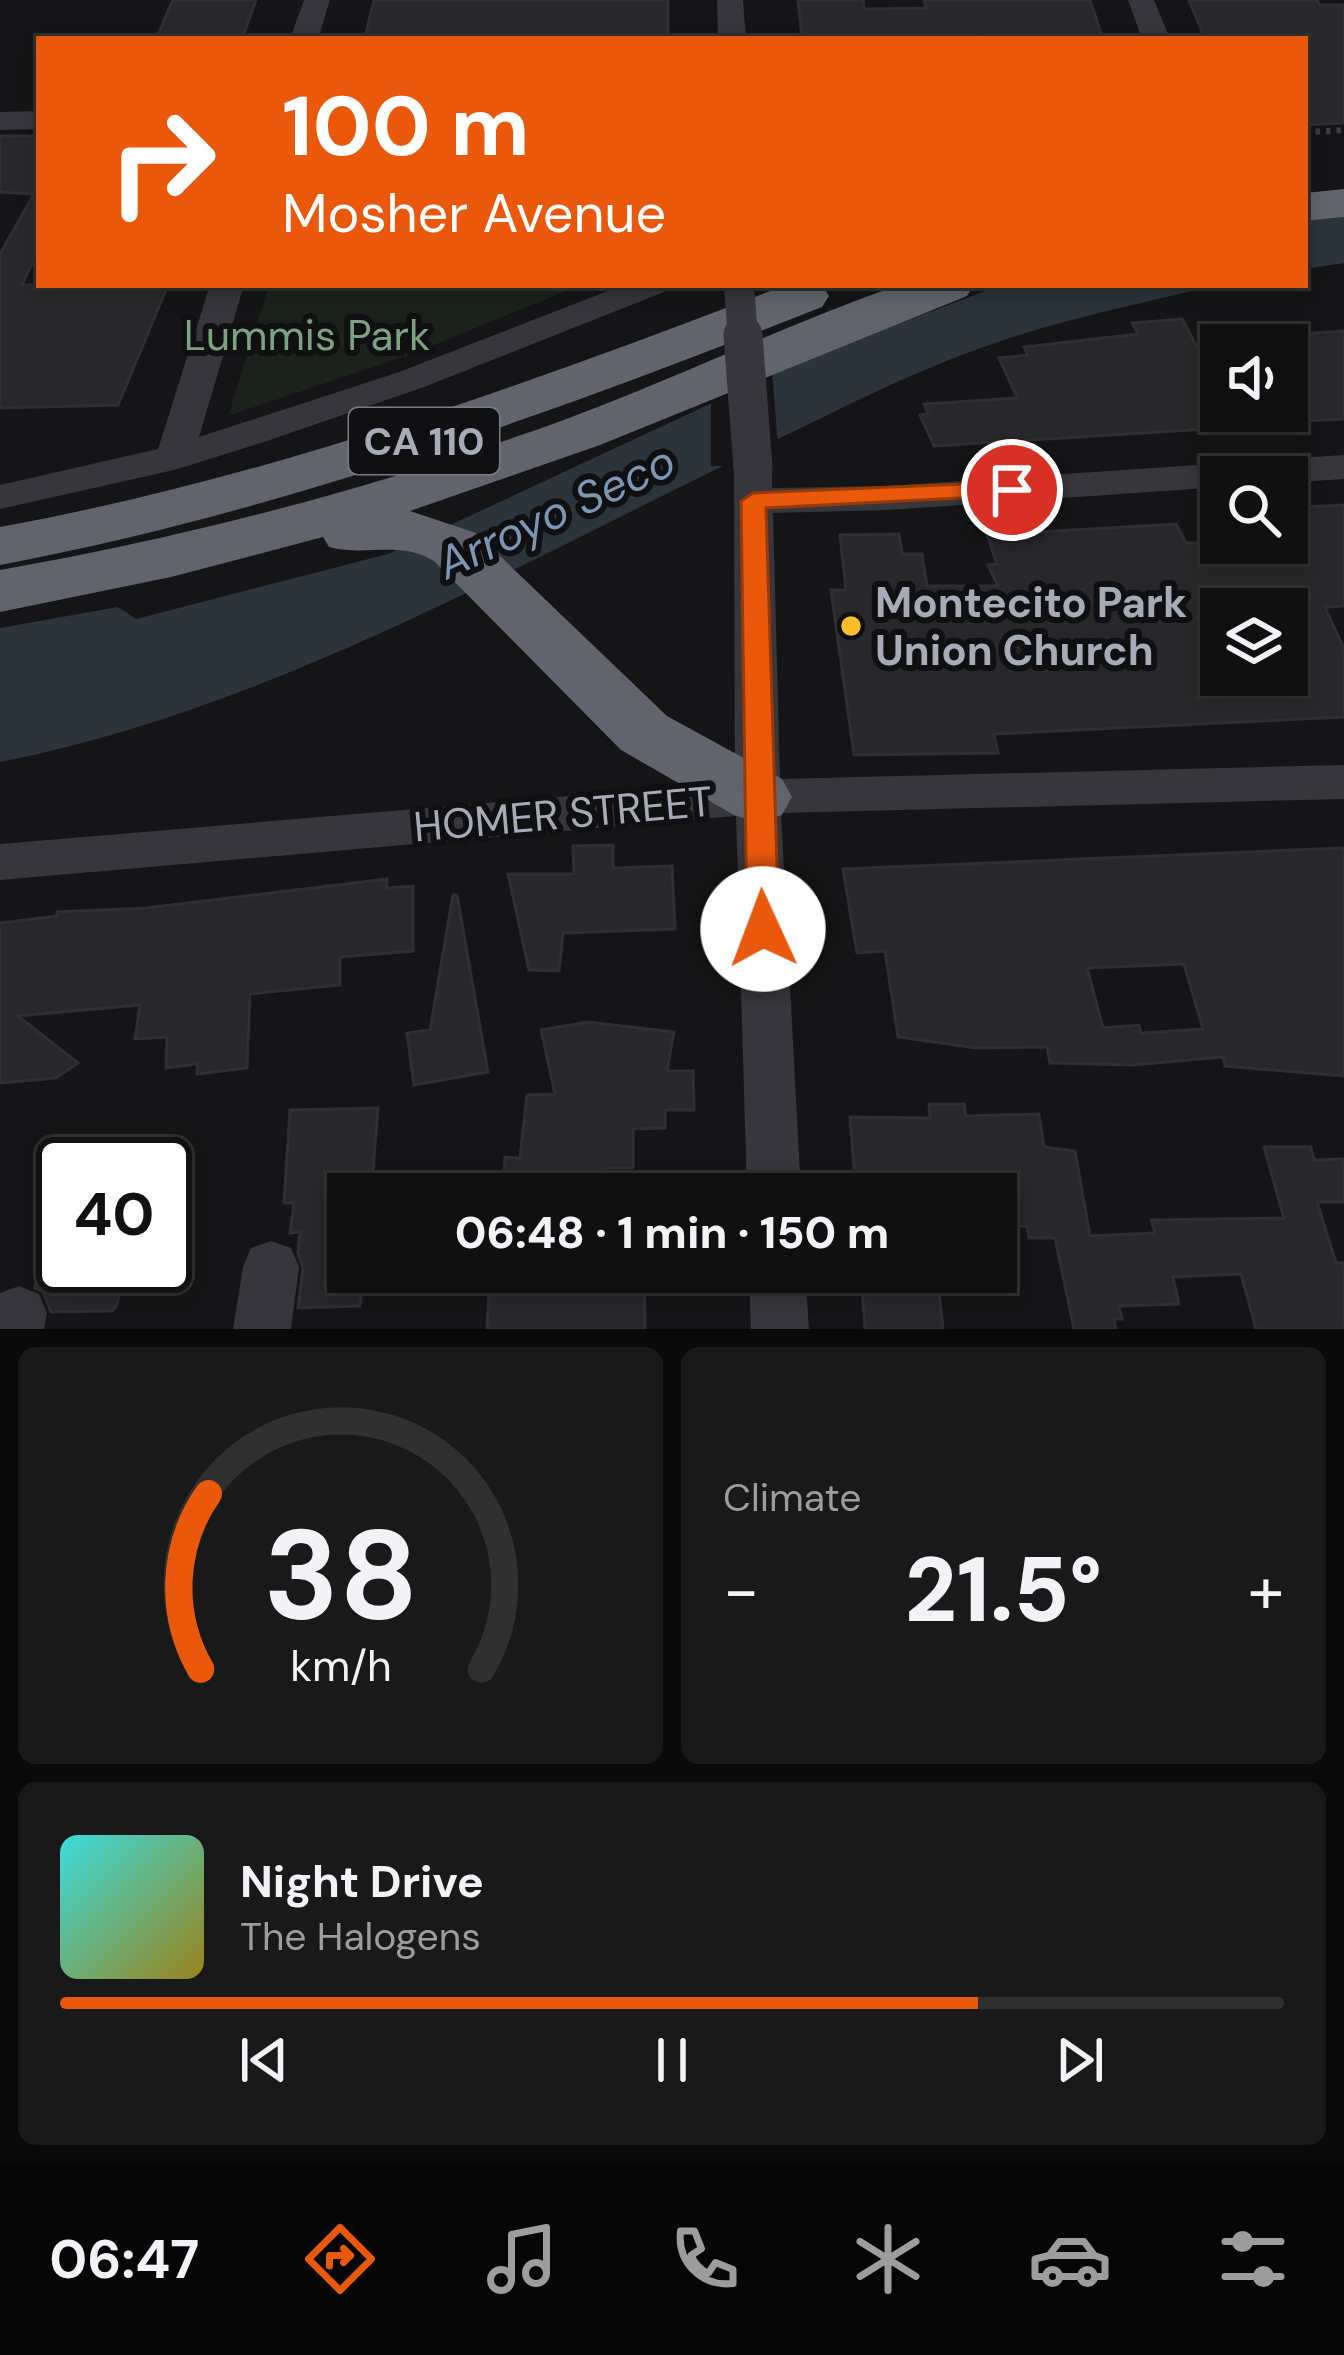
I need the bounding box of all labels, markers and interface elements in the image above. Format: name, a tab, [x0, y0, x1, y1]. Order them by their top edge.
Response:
text: 100 m	[282, 72, 530, 181]
icon: right	[84, 84, 240, 240]
text: Mosher Avenue	[282, 178, 666, 249]
park label: Lummis Park	[184, 308, 430, 363]
map controls	[1200, 324, 1308, 696]
button: sound	[1200, 324, 1308, 432]
road number: CA 110	[349, 408, 499, 474]
water label: Arroyo Seco	[427, 431, 684, 593]
pin	[961, 439, 1063, 541]
button: search	[1200, 456, 1308, 564]
icon: arrive	[979, 457, 1045, 523]
place label: Montecito Park Union Church	[875, 575, 1187, 678]
button: layers	[1200, 588, 1308, 696]
marker: Montecito Park Union Church	[838, 613, 864, 639]
street label: HOMER STREET	[411, 774, 715, 854]
position arrow	[700, 866, 826, 992]
speed limit sign: 40	[36, 1137, 192, 1293]
text: 06:48 · 1 min · 150 m	[455, 1203, 889, 1262]
text: Climate	[723, 1472, 861, 1523]
text: 38	[263, 1494, 418, 1657]
text: 21.5°	[905, 1532, 1102, 1649]
text: −	[723, 1548, 759, 1633]
text: +	[1248, 1548, 1284, 1633]
text: km/h	[290, 1637, 391, 1693]
text: Night Drive	[240, 1852, 484, 1911]
text: The Halogens	[240, 1911, 481, 1962]
icon: previous	[231, 2027, 297, 2093]
icon: pause	[639, 2027, 705, 2093]
icon: next	[1047, 2027, 1113, 2093]
icon: directions	[298, 2217, 382, 2301]
icon: music	[480, 2217, 564, 2301]
icon: phone	[663, 2217, 747, 2301]
icon: climate	[846, 2217, 930, 2301]
icon: car	[1028, 2217, 1112, 2301]
icon: filters	[1211, 2217, 1295, 2301]
text: 06:47	[49, 2224, 199, 2295]

